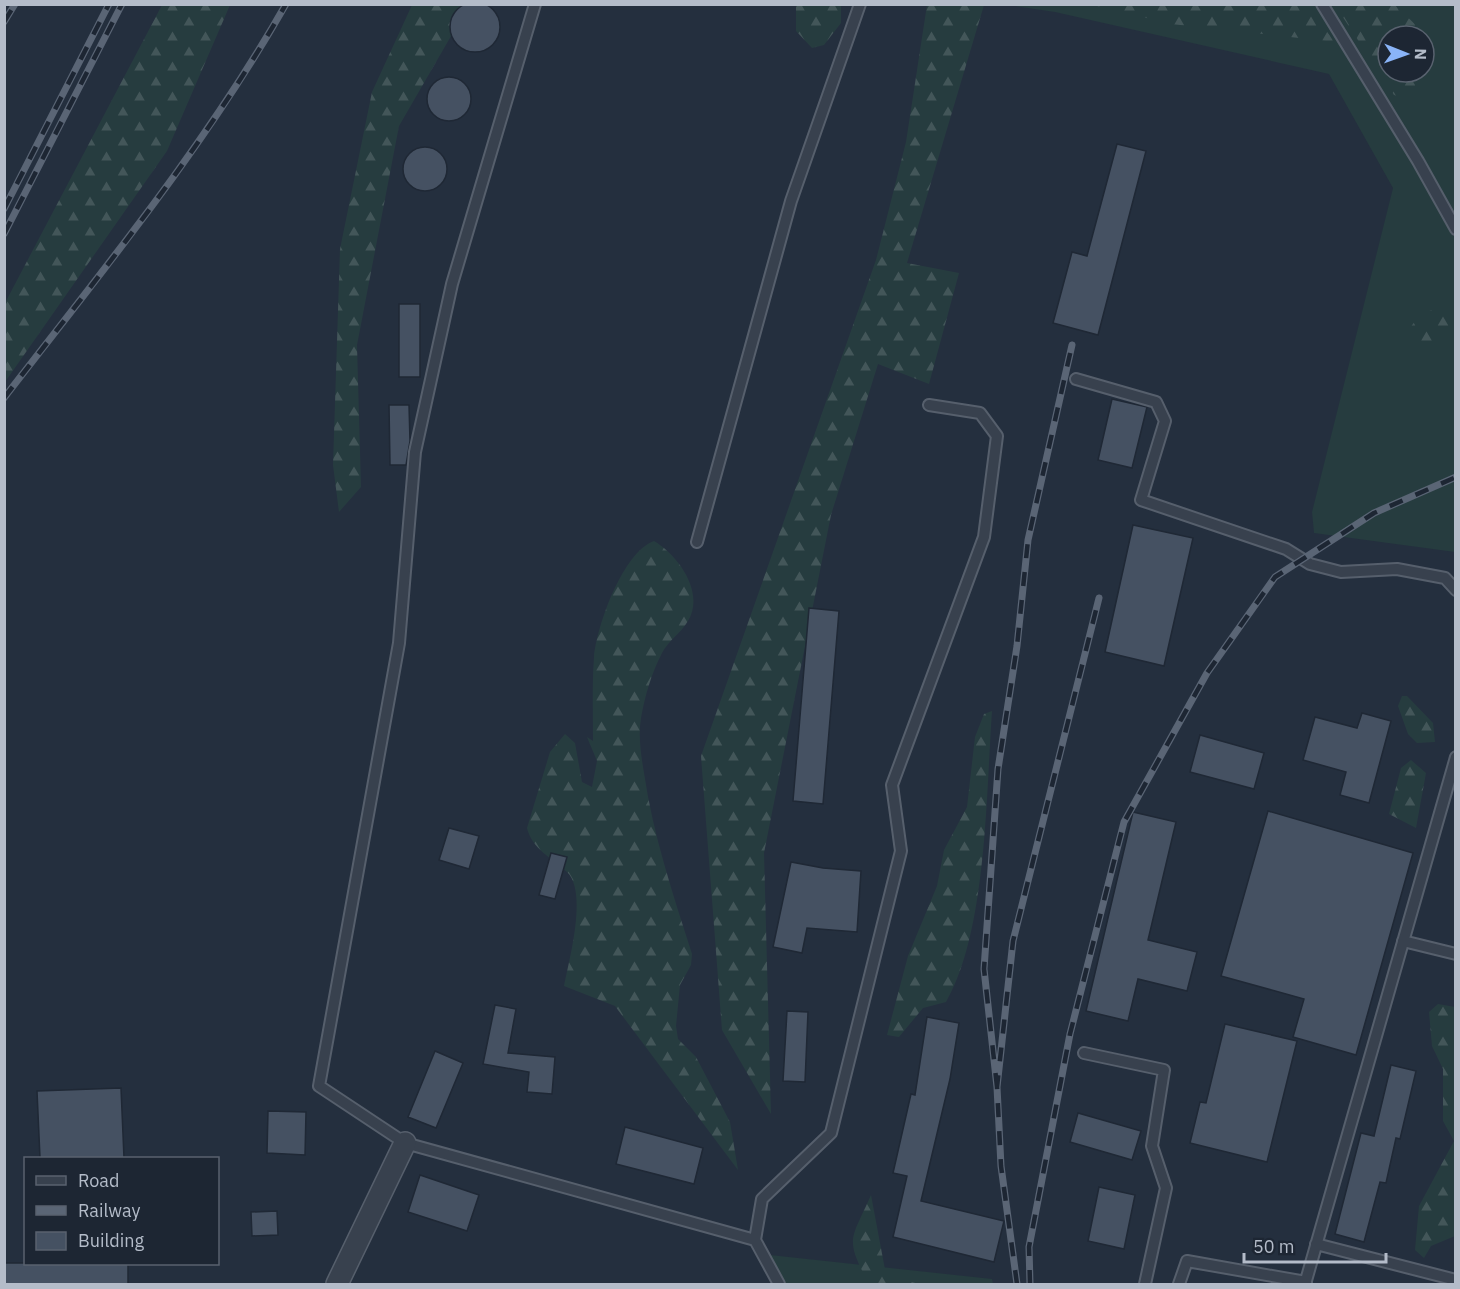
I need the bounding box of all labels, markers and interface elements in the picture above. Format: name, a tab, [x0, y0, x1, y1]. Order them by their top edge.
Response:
north arrow	[1376, 24, 1436, 84]
text: N	[1411, 48, 1431, 60]
legend	[24, 1157, 219, 1265]
text: Road	[78, 1169, 119, 1192]
text: Railway	[78, 1199, 140, 1222]
scale bar	[1244, 1226, 1386, 1264]
text: Building	[78, 1229, 145, 1252]
text: 50 m	[1253, 1235, 1295, 1258]

